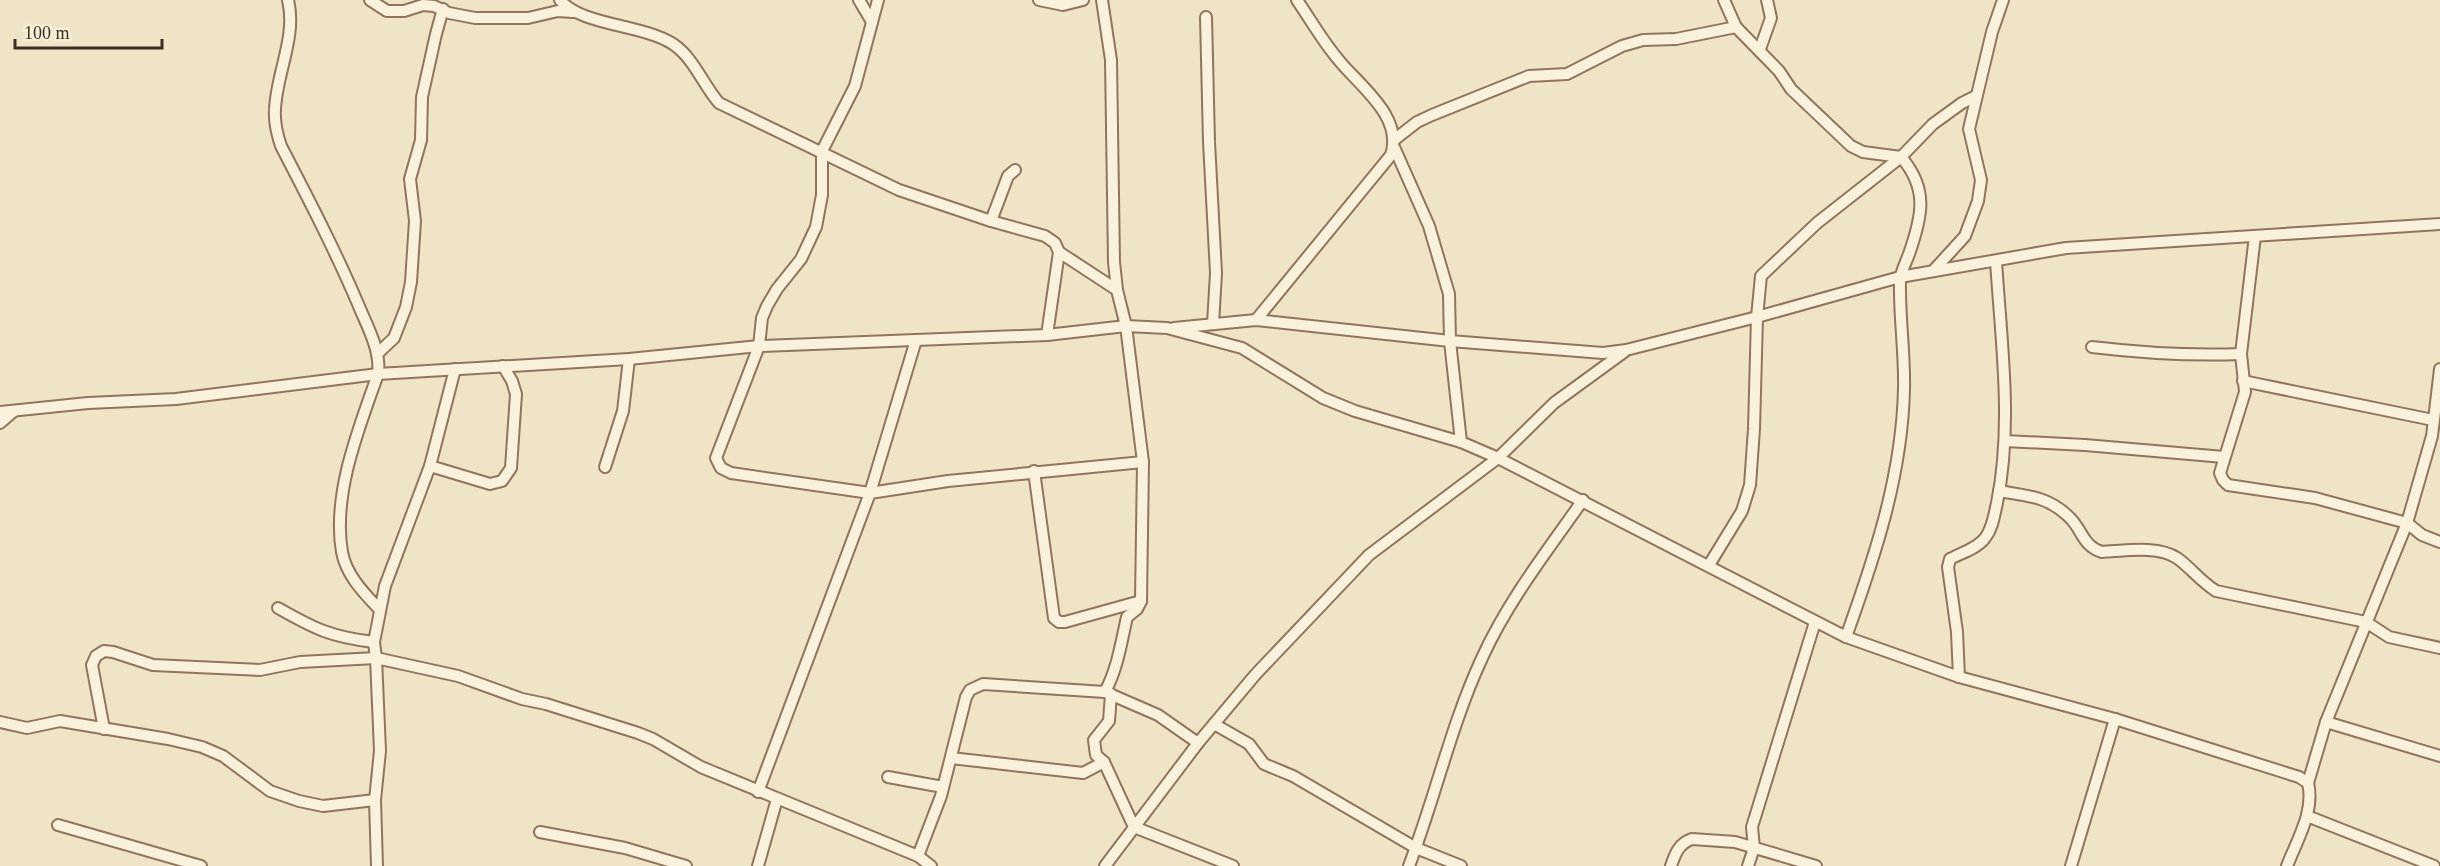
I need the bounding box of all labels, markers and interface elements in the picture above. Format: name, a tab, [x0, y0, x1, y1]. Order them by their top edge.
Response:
scale bar	[15, 12, 162, 50]
text: 100 m	[24, 23, 70, 43]

